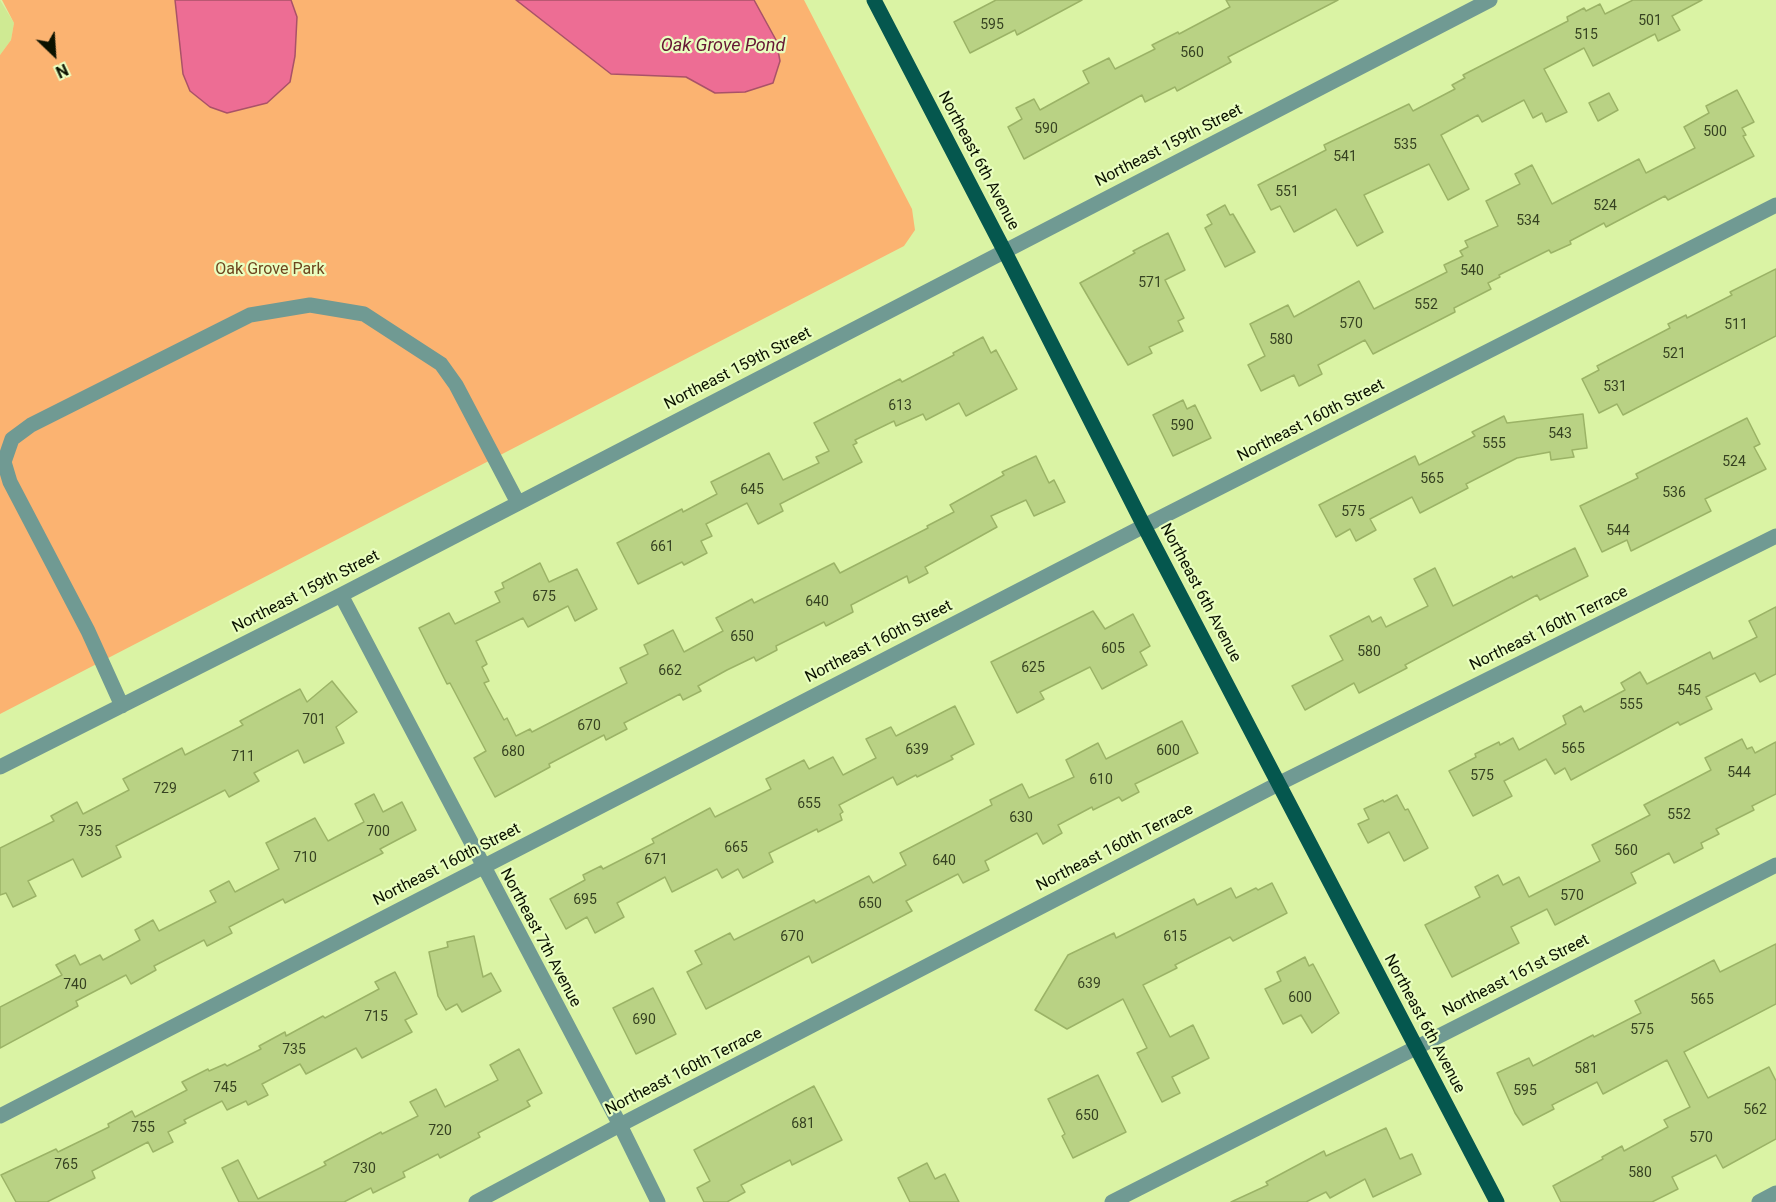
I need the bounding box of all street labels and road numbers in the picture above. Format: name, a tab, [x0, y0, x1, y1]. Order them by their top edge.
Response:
street label: Northeast 6th Avenue	[933, 88, 1023, 234]
street label: Northeast 159th Street	[1092, 101, 1246, 191]
street label: Northeast 159th Street	[661, 324, 815, 414]
street label: Northeast 160th Street	[1234, 376, 1388, 466]
street label: Northeast 6th Avenue	[1155, 520, 1245, 666]
street label: Northeast 159th Street	[229, 547, 383, 637]
street label: Northeast 160th Terrace	[1467, 582, 1631, 676]
street label: Northeast 160th Street	[802, 597, 956, 687]
street label: Northeast 160th Terrace	[1033, 800, 1197, 896]
street label: Northeast 160th Street	[370, 820, 524, 910]
street label: Northeast 7th Avenue	[495, 865, 585, 1011]
street label: Northeast 161st Street	[1440, 931, 1592, 1021]
street label: Northeast 6th Avenue	[1379, 951, 1469, 1097]
street label: Northeast 160th Terrace	[602, 1024, 766, 1120]

